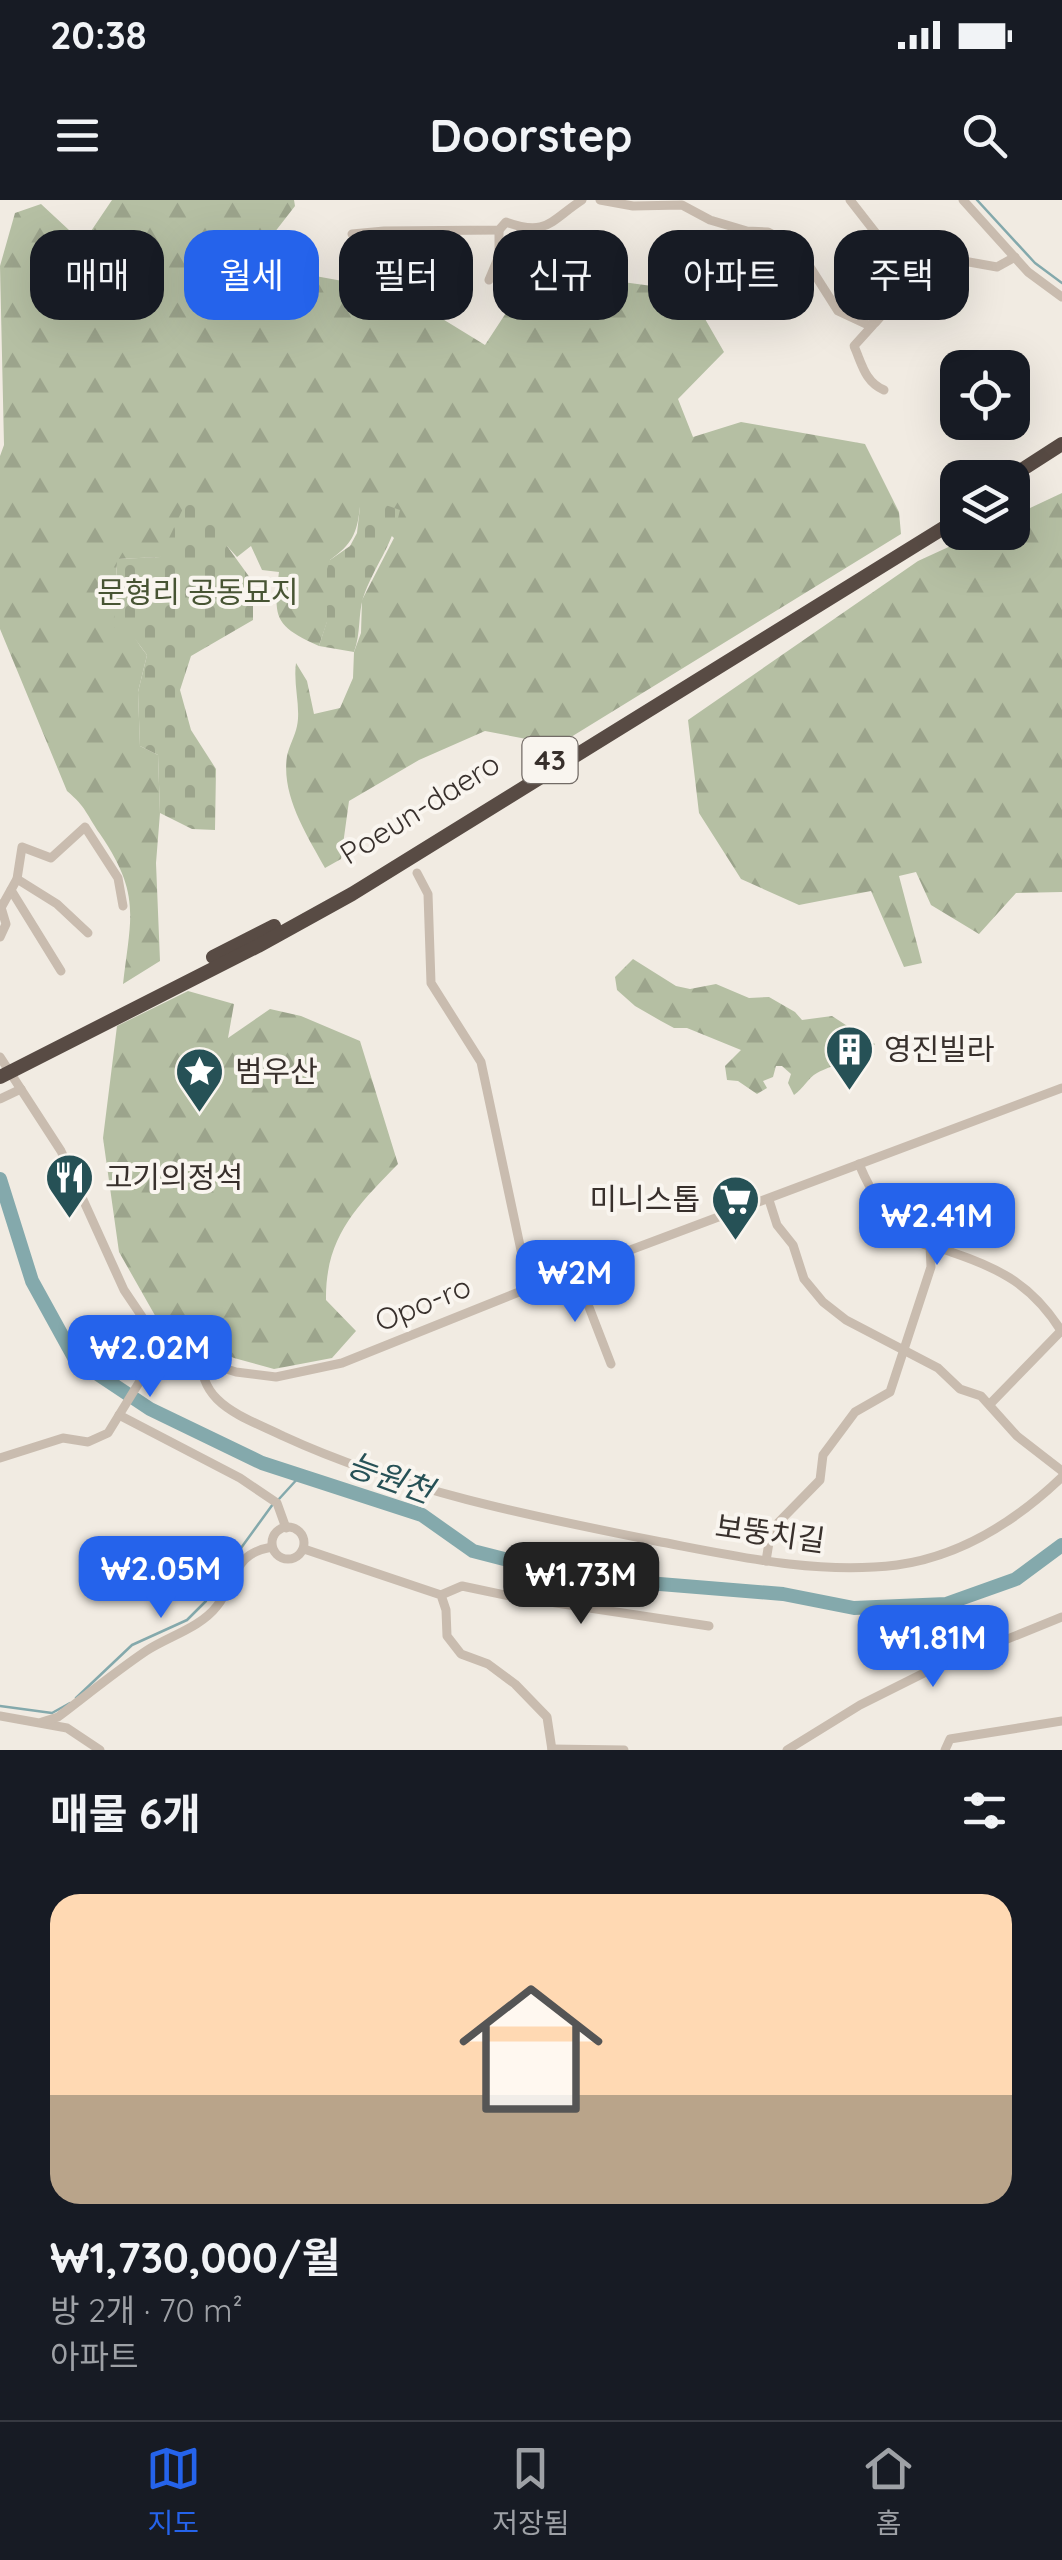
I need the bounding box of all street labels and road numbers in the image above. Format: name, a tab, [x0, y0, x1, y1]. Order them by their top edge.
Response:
road number: 43	[522, 737, 578, 783]
street label: Poeun-daero	[333, 744, 506, 872]
street label: Opo-ro	[369, 1267, 476, 1339]
street label: 보뚱치길	[713, 1507, 827, 1560]

